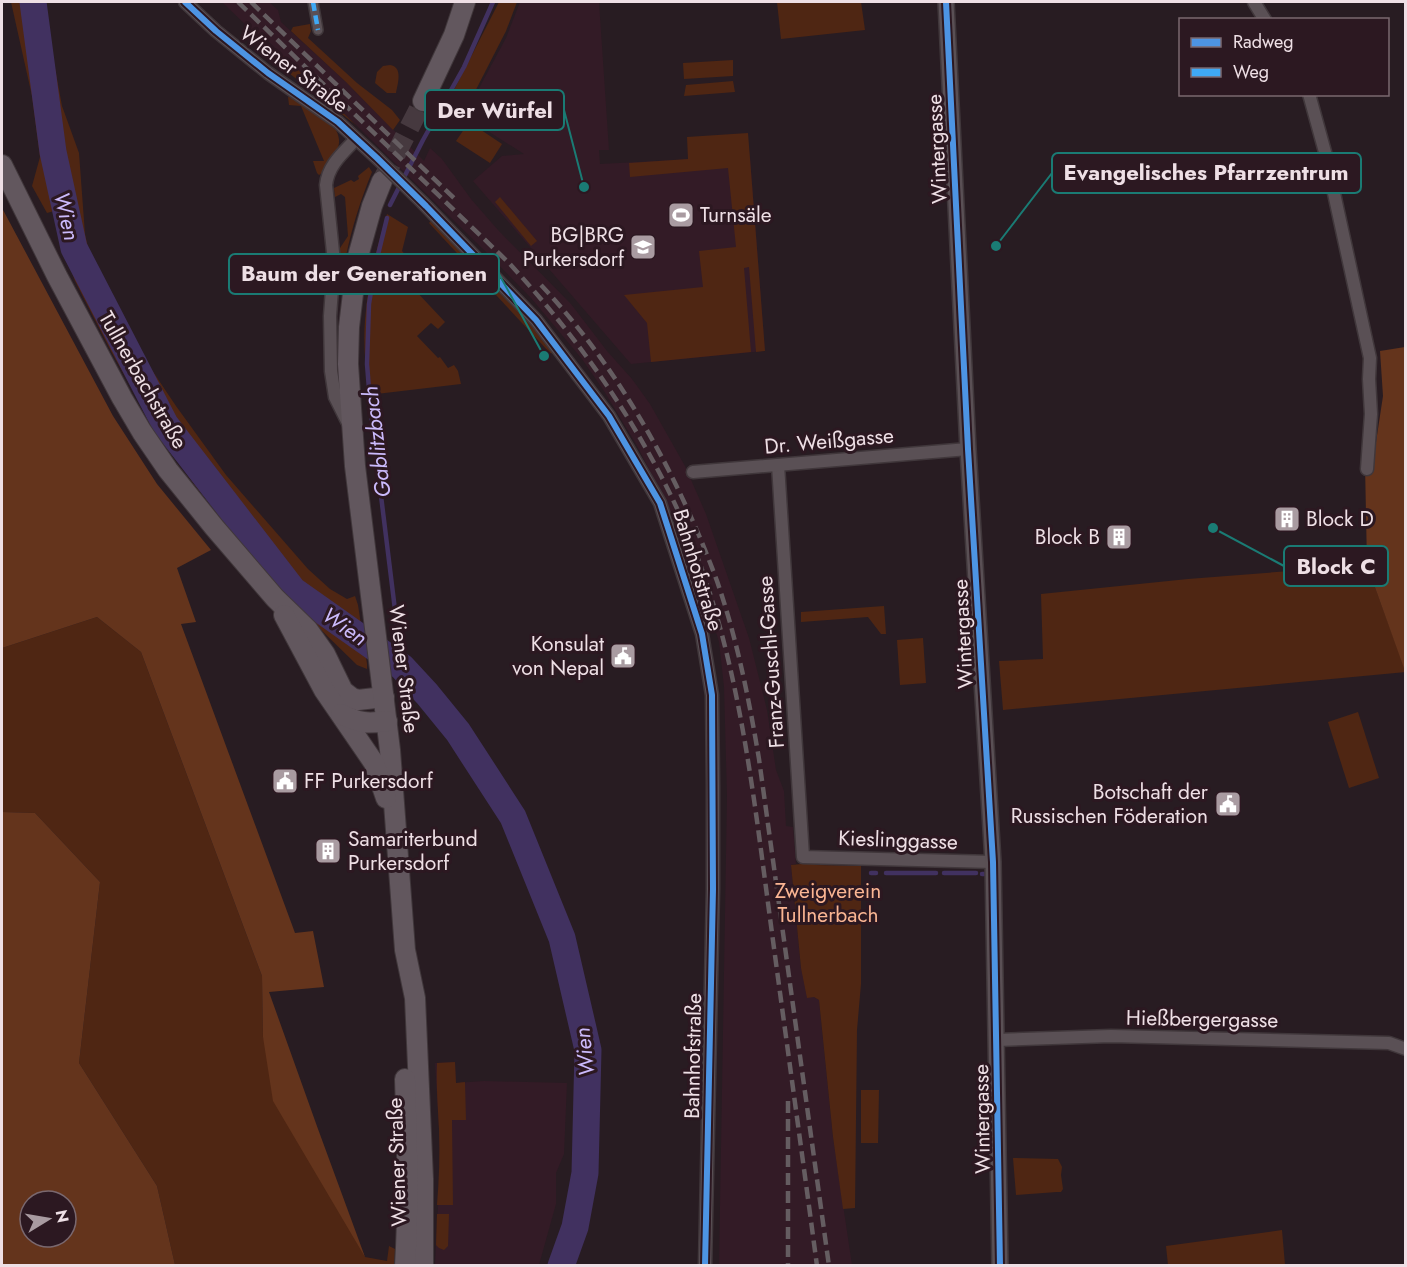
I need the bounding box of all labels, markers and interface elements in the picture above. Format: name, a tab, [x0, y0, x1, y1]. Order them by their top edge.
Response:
street label: Wiener Straße	[233, 18, 355, 120]
legend	[1179, 18, 1389, 96]
text: Radweg	[1233, 29, 1294, 55]
text: Weg	[1233, 59, 1269, 85]
callout: Der Würfel	[425, 90, 564, 130]
street label: Wintergasse	[919, 93, 955, 205]
text: Der Würfel	[437, 94, 553, 126]
callout: Evangelisches Pfarrzentrum	[1052, 153, 1361, 193]
text: Evangelisches Pfarrzentrum	[1063, 156, 1349, 188]
water label: Wien	[46, 189, 88, 243]
sports icon: Turnsäle	[666, 200, 696, 230]
place label: Turnsäle	[700, 200, 772, 230]
place label: BG|BRG Purkersdorf	[523, 220, 625, 274]
school or university icon: BG|BRG Purkersdorf	[628, 232, 658, 262]
callout: Baum der Generationen	[229, 254, 499, 294]
text: Baum der Generationen	[241, 257, 487, 289]
street label: Tullnerbachstraße	[91, 306, 195, 455]
water label: Gablitzbach	[353, 384, 399, 500]
street label: Dr. Weißgasse	[763, 420, 895, 462]
building icon: Block D	[1272, 504, 1302, 534]
place label: Block D	[1306, 504, 1374, 534]
street label: Bahnhofstraße	[665, 505, 731, 635]
place label: Block B	[1035, 522, 1100, 552]
building icon: Block B	[1104, 522, 1134, 552]
callout: Block C	[1284, 546, 1388, 586]
text: Block C	[1296, 550, 1376, 582]
street label: Franz-Guschl-Gasse	[750, 575, 792, 749]
street label: Wintergasse	[945, 578, 981, 690]
water label: Wien	[316, 599, 374, 653]
street label: Wiener Straße	[381, 603, 427, 735]
place label: Konsulat von Nepal	[512, 629, 604, 683]
public building icon: Konsulat von Nepal	[608, 641, 638, 671]
public building icon: FF Purkersdorf	[270, 766, 300, 796]
place label: FF Purkersdorf	[304, 766, 434, 796]
place label: Botschaft der Russischen Föderation	[1011, 777, 1209, 831]
public building icon: Botschaft der Russischen Föderation	[1213, 789, 1243, 819]
street label: Kieslinggasse	[838, 823, 959, 857]
place label: Samariterbund Purkersdorf	[348, 824, 478, 878]
building icon: Samariterbund Purkersdorf	[313, 836, 343, 866]
park label: Zweigverein Tullnerbach	[775, 876, 881, 930]
street label: Bahnhofstraße	[677, 993, 709, 1119]
street label: Hießbergergasse	[1126, 1003, 1279, 1035]
water label: Wien	[566, 1026, 602, 1078]
street label: Wintergasse	[966, 1064, 998, 1174]
street label: Wiener Straße	[380, 1097, 414, 1227]
north arrow	[18, 1189, 78, 1249]
text: N	[50, 1208, 75, 1225]

